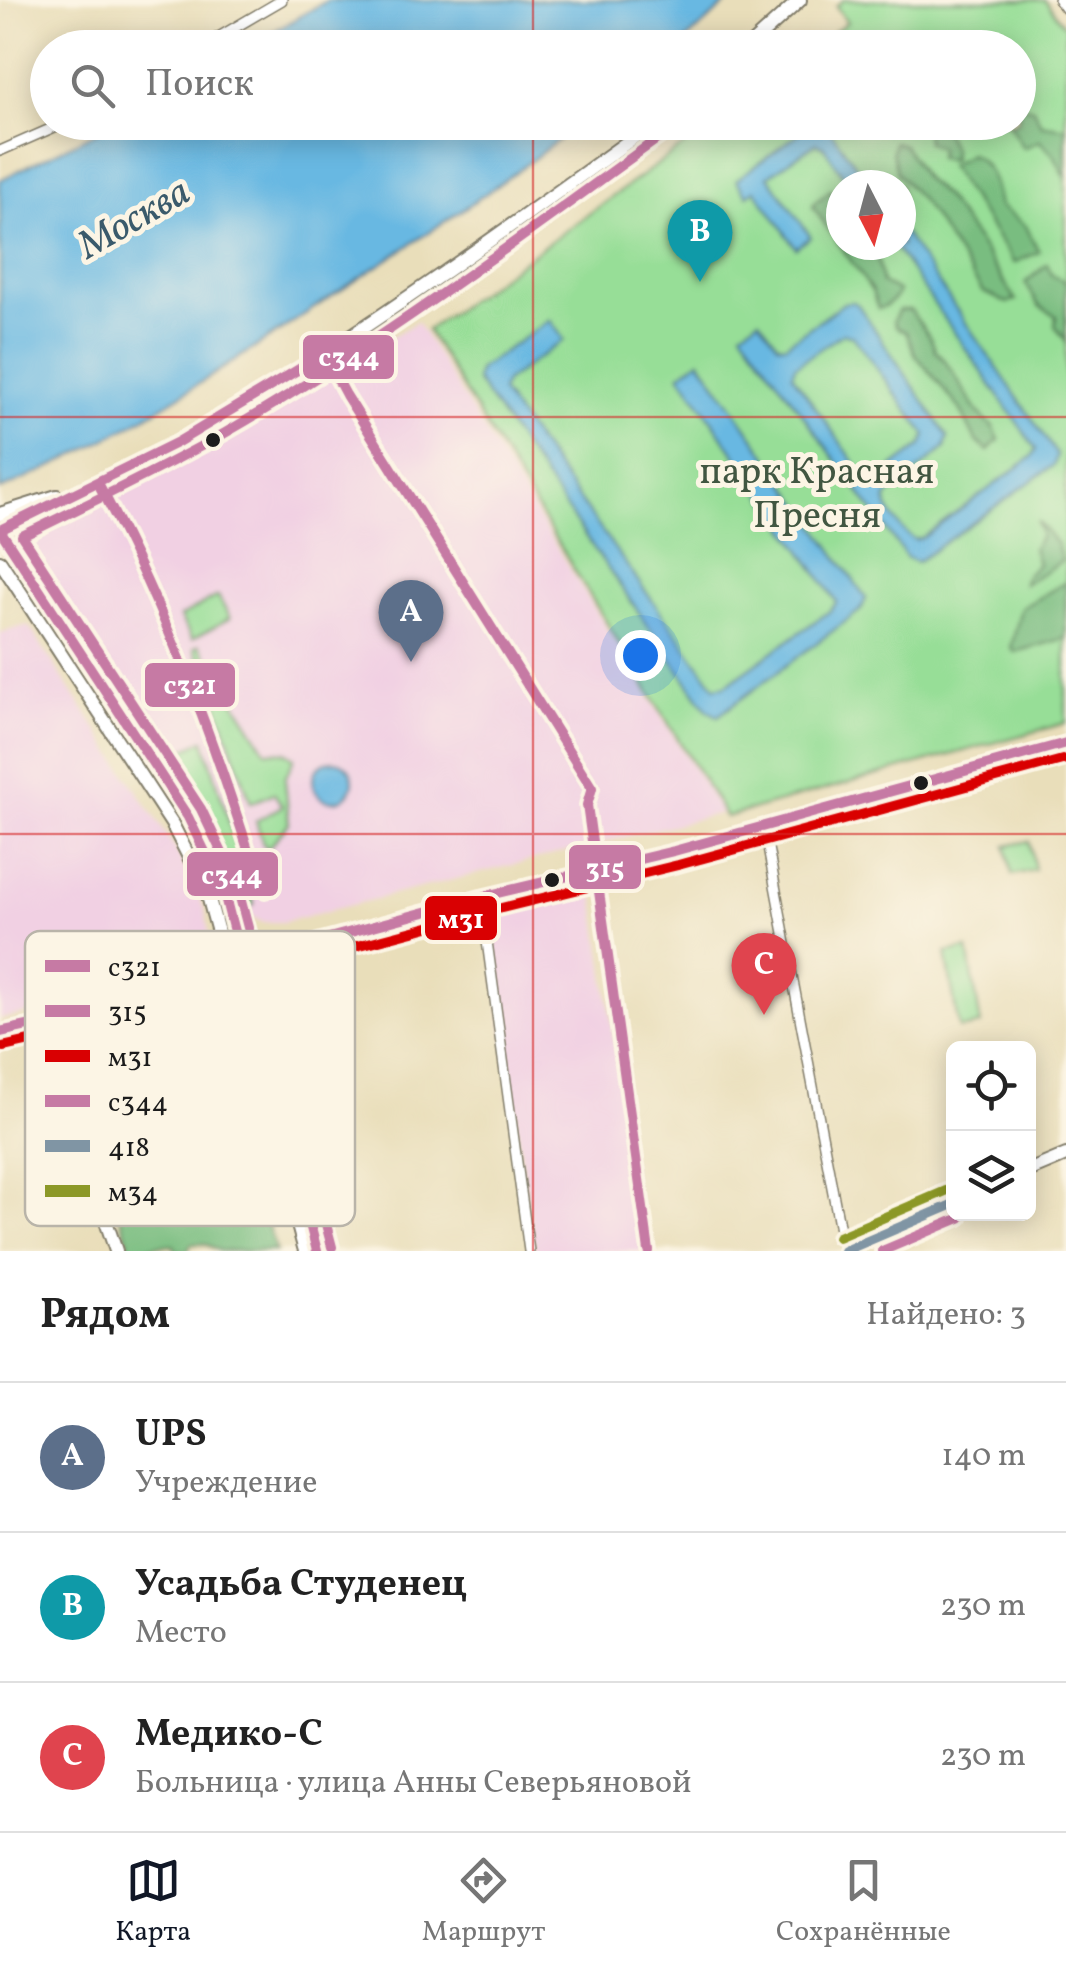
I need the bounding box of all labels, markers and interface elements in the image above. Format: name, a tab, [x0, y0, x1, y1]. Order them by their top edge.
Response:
search box	[30, 30, 1036, 140]
icon: search	[65, 58, 120, 113]
text: Поиск	[145, 59, 254, 112]
water label: Москва	[67, 166, 201, 276]
north arrow	[826, 170, 916, 260]
pin: B	[668, 200, 732, 282]
line badge: с344	[301, 333, 396, 381]
text: с344	[318, 339, 380, 378]
unlabelled marker	[203, 430, 223, 450]
park label: парк Красная Пресня	[700, 447, 934, 544]
pin: A	[378, 580, 444, 662]
your location	[615, 630, 666, 681]
line badge: с321	[143, 661, 237, 709]
text: с321	[163, 667, 217, 706]
unlabelled marker	[911, 773, 931, 793]
line badge: 315	[567, 843, 643, 891]
line badge: с344	[185, 850, 280, 898]
text: 315	[585, 850, 625, 889]
text: с344	[201, 857, 263, 896]
unlabelled marker	[542, 870, 562, 890]
line badge: м31	[423, 894, 499, 942]
text: м31	[438, 901, 484, 940]
legend	[25, 931, 355, 1226]
pin: C	[732, 932, 796, 1015]
text: с321	[108, 949, 161, 988]
text: 315	[108, 994, 147, 1033]
text: м31	[108, 1039, 152, 1078]
map controls	[946, 1041, 1036, 1221]
button: locate	[946, 1041, 1036, 1131]
text: с344	[108, 1084, 168, 1123]
text: 418	[108, 1129, 150, 1168]
button: layers	[946, 1131, 1036, 1221]
text: м34	[108, 1174, 158, 1213]
text: Рядом	[40, 1287, 170, 1346]
text: Найдено: 3	[866, 1294, 1026, 1338]
text: UPS	[135, 1409, 207, 1462]
text: A	[61, 1435, 84, 1479]
text: 140 m	[941, 1435, 1026, 1479]
text: Учреждение	[135, 1462, 317, 1506]
text: Усадьба Студенец	[135, 1559, 467, 1612]
text: B	[62, 1585, 83, 1629]
text: 230 m	[940, 1585, 1026, 1629]
text: Место	[135, 1612, 227, 1656]
text: Медико-С	[135, 1709, 323, 1762]
text: C	[62, 1735, 83, 1779]
text: 230 m	[940, 1735, 1026, 1779]
text: Больница · улица Анны Северьяновой	[135, 1762, 691, 1806]
tab: Карта	[115, 1853, 191, 1952]
tab: Маршрут	[422, 1853, 545, 1952]
tab: Сохранённые	[776, 1853, 951, 1952]

